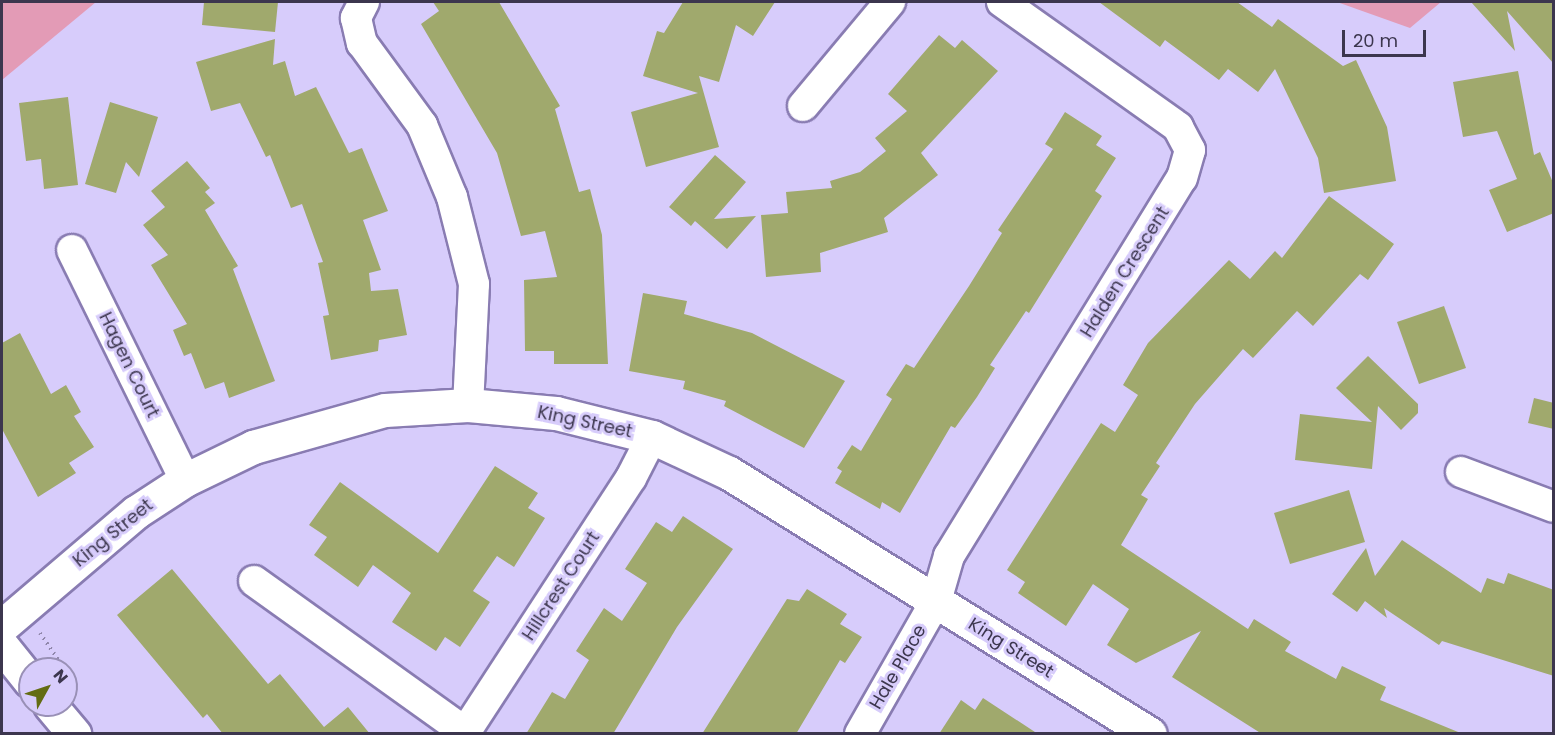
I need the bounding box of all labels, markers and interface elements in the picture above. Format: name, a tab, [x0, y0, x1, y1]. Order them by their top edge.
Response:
scale bar	[1345, 18, 1429, 56]
text: 20 m	[1353, 28, 1398, 53]
street label: Halden Crescent	[1076, 203, 1174, 341]
street label: Hagen Court	[94, 309, 164, 421]
street label: King Street	[536, 401, 634, 443]
street label: King Street	[69, 494, 157, 572]
street label: Hillcrest Court	[518, 527, 604, 645]
street label: King Street	[964, 613, 1058, 683]
street label: Hale Place	[865, 621, 931, 713]
north arrow	[18, 657, 78, 717]
text: N	[48, 664, 73, 688]

